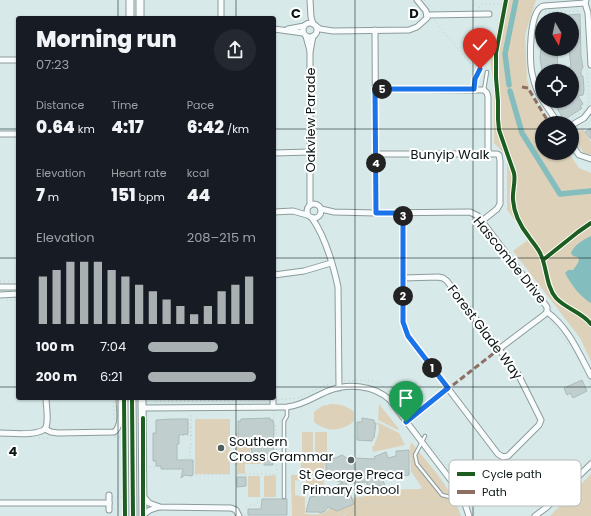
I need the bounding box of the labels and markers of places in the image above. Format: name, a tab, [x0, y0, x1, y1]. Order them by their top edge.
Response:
pin	[463, 28, 497, 69]
pin: 5	[372, 79, 392, 99]
pin: 4	[366, 153, 386, 173]
pin: 3	[393, 206, 413, 226]
pin: 2	[393, 286, 413, 306]
pin: 1	[422, 358, 442, 378]
pin	[389, 381, 423, 422]
place label: Southern Cross Grammar	[229, 432, 334, 466]
marker: Southern Cross Grammar	[216, 443, 226, 453]
marker: St George Preca Primary School	[346, 455, 356, 465]
place label: St George Preca Primary School	[299, 465, 403, 499]

